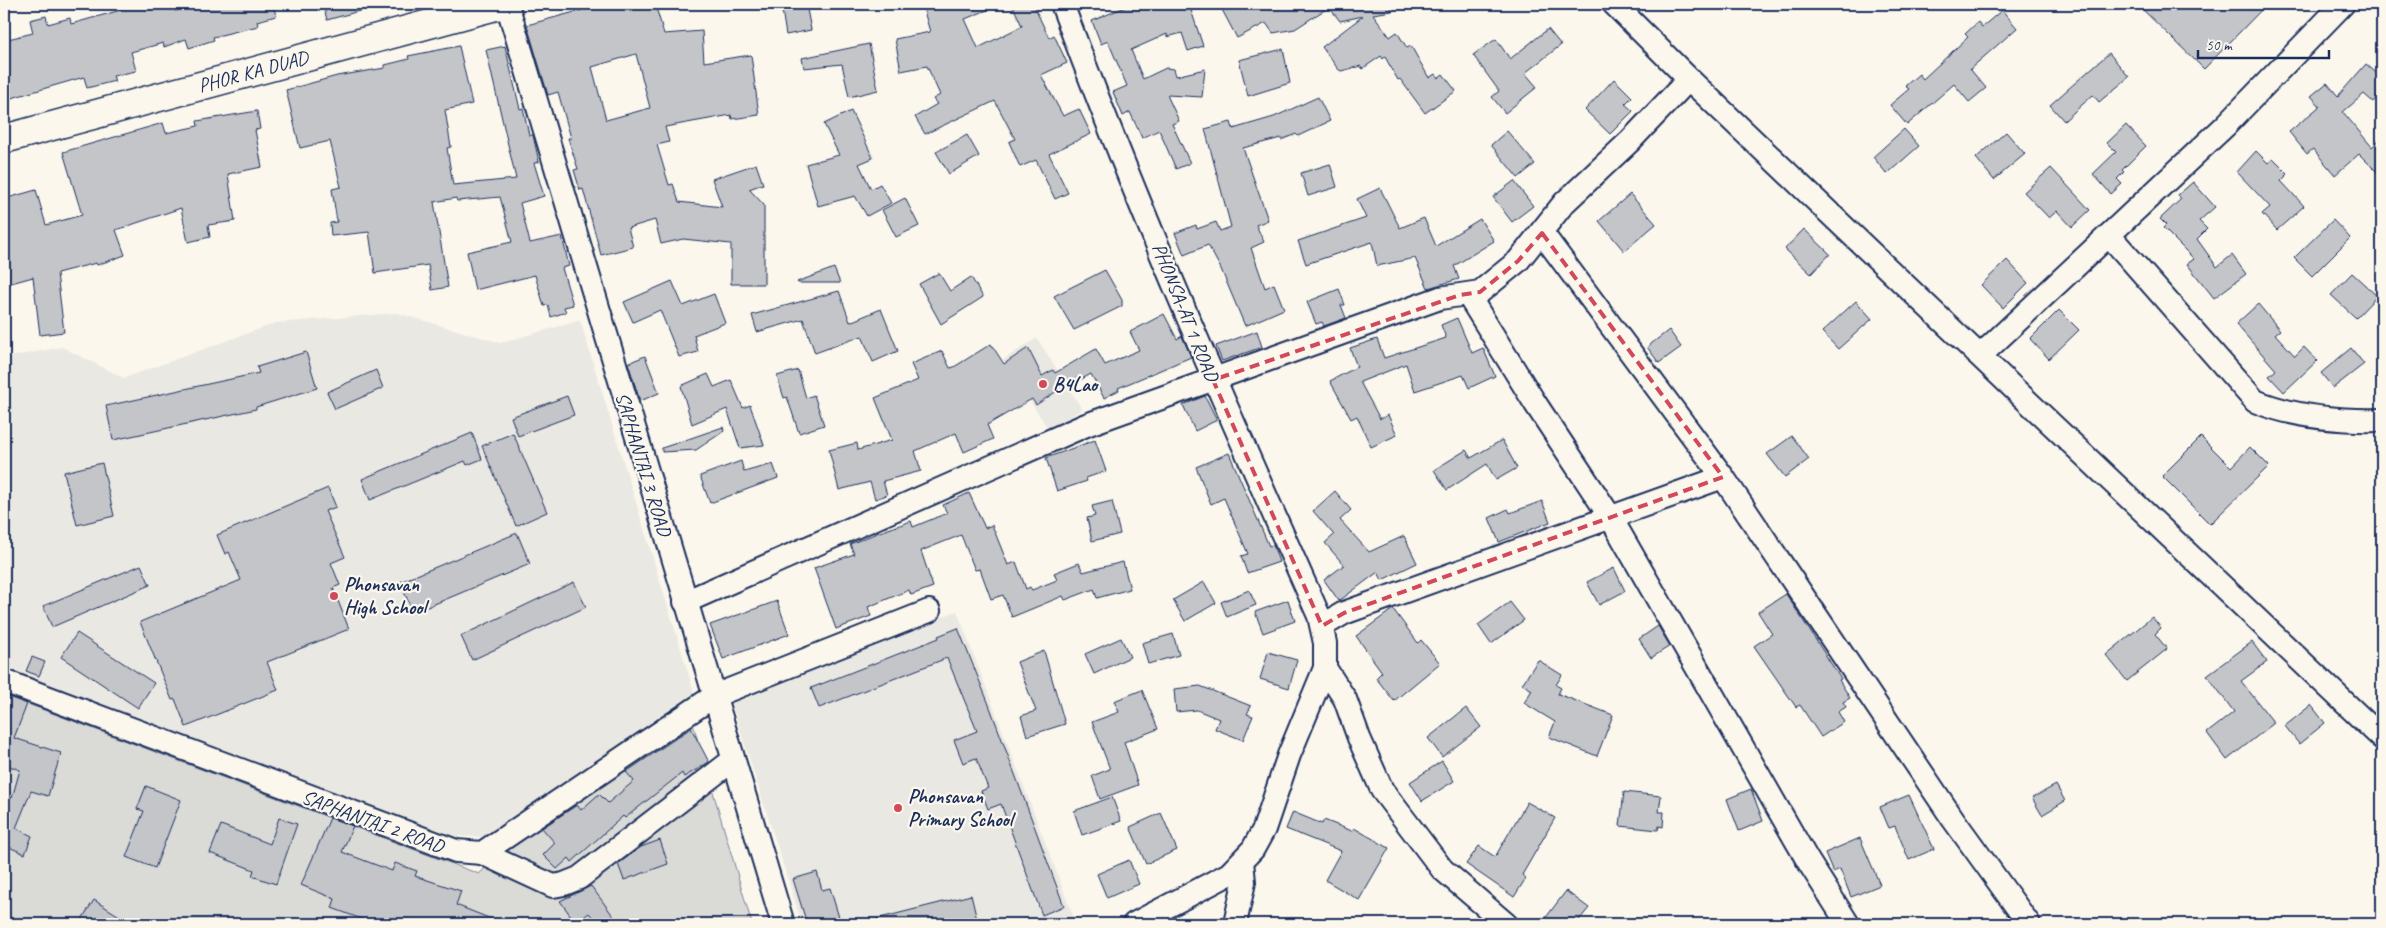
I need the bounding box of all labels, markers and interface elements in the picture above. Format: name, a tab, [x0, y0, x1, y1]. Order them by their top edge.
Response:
scale bar	[2198, 28, 2330, 60]
text: 50 m	[2206, 36, 2233, 55]
street label: PHOR KA DUAD	[195, 44, 313, 98]
street label: PHONSA-AT 1 ROAD	[1146, 239, 1225, 386]
place label: B4Lao	[1053, 372, 1099, 397]
marker: B4Lao	[1037, 378, 1049, 390]
street label: SAPHANTAI 3 ROAD	[610, 389, 678, 541]
place label: Phonsavan High School	[344, 572, 429, 620]
marker: Phonsavan High School	[328, 590, 340, 602]
street label: SAPHANTAI 2 ROAD	[298, 784, 449, 859]
place label: Phonsavan Primary School	[908, 784, 1017, 832]
marker: Phonsavan Primary School	[892, 802, 904, 814]

